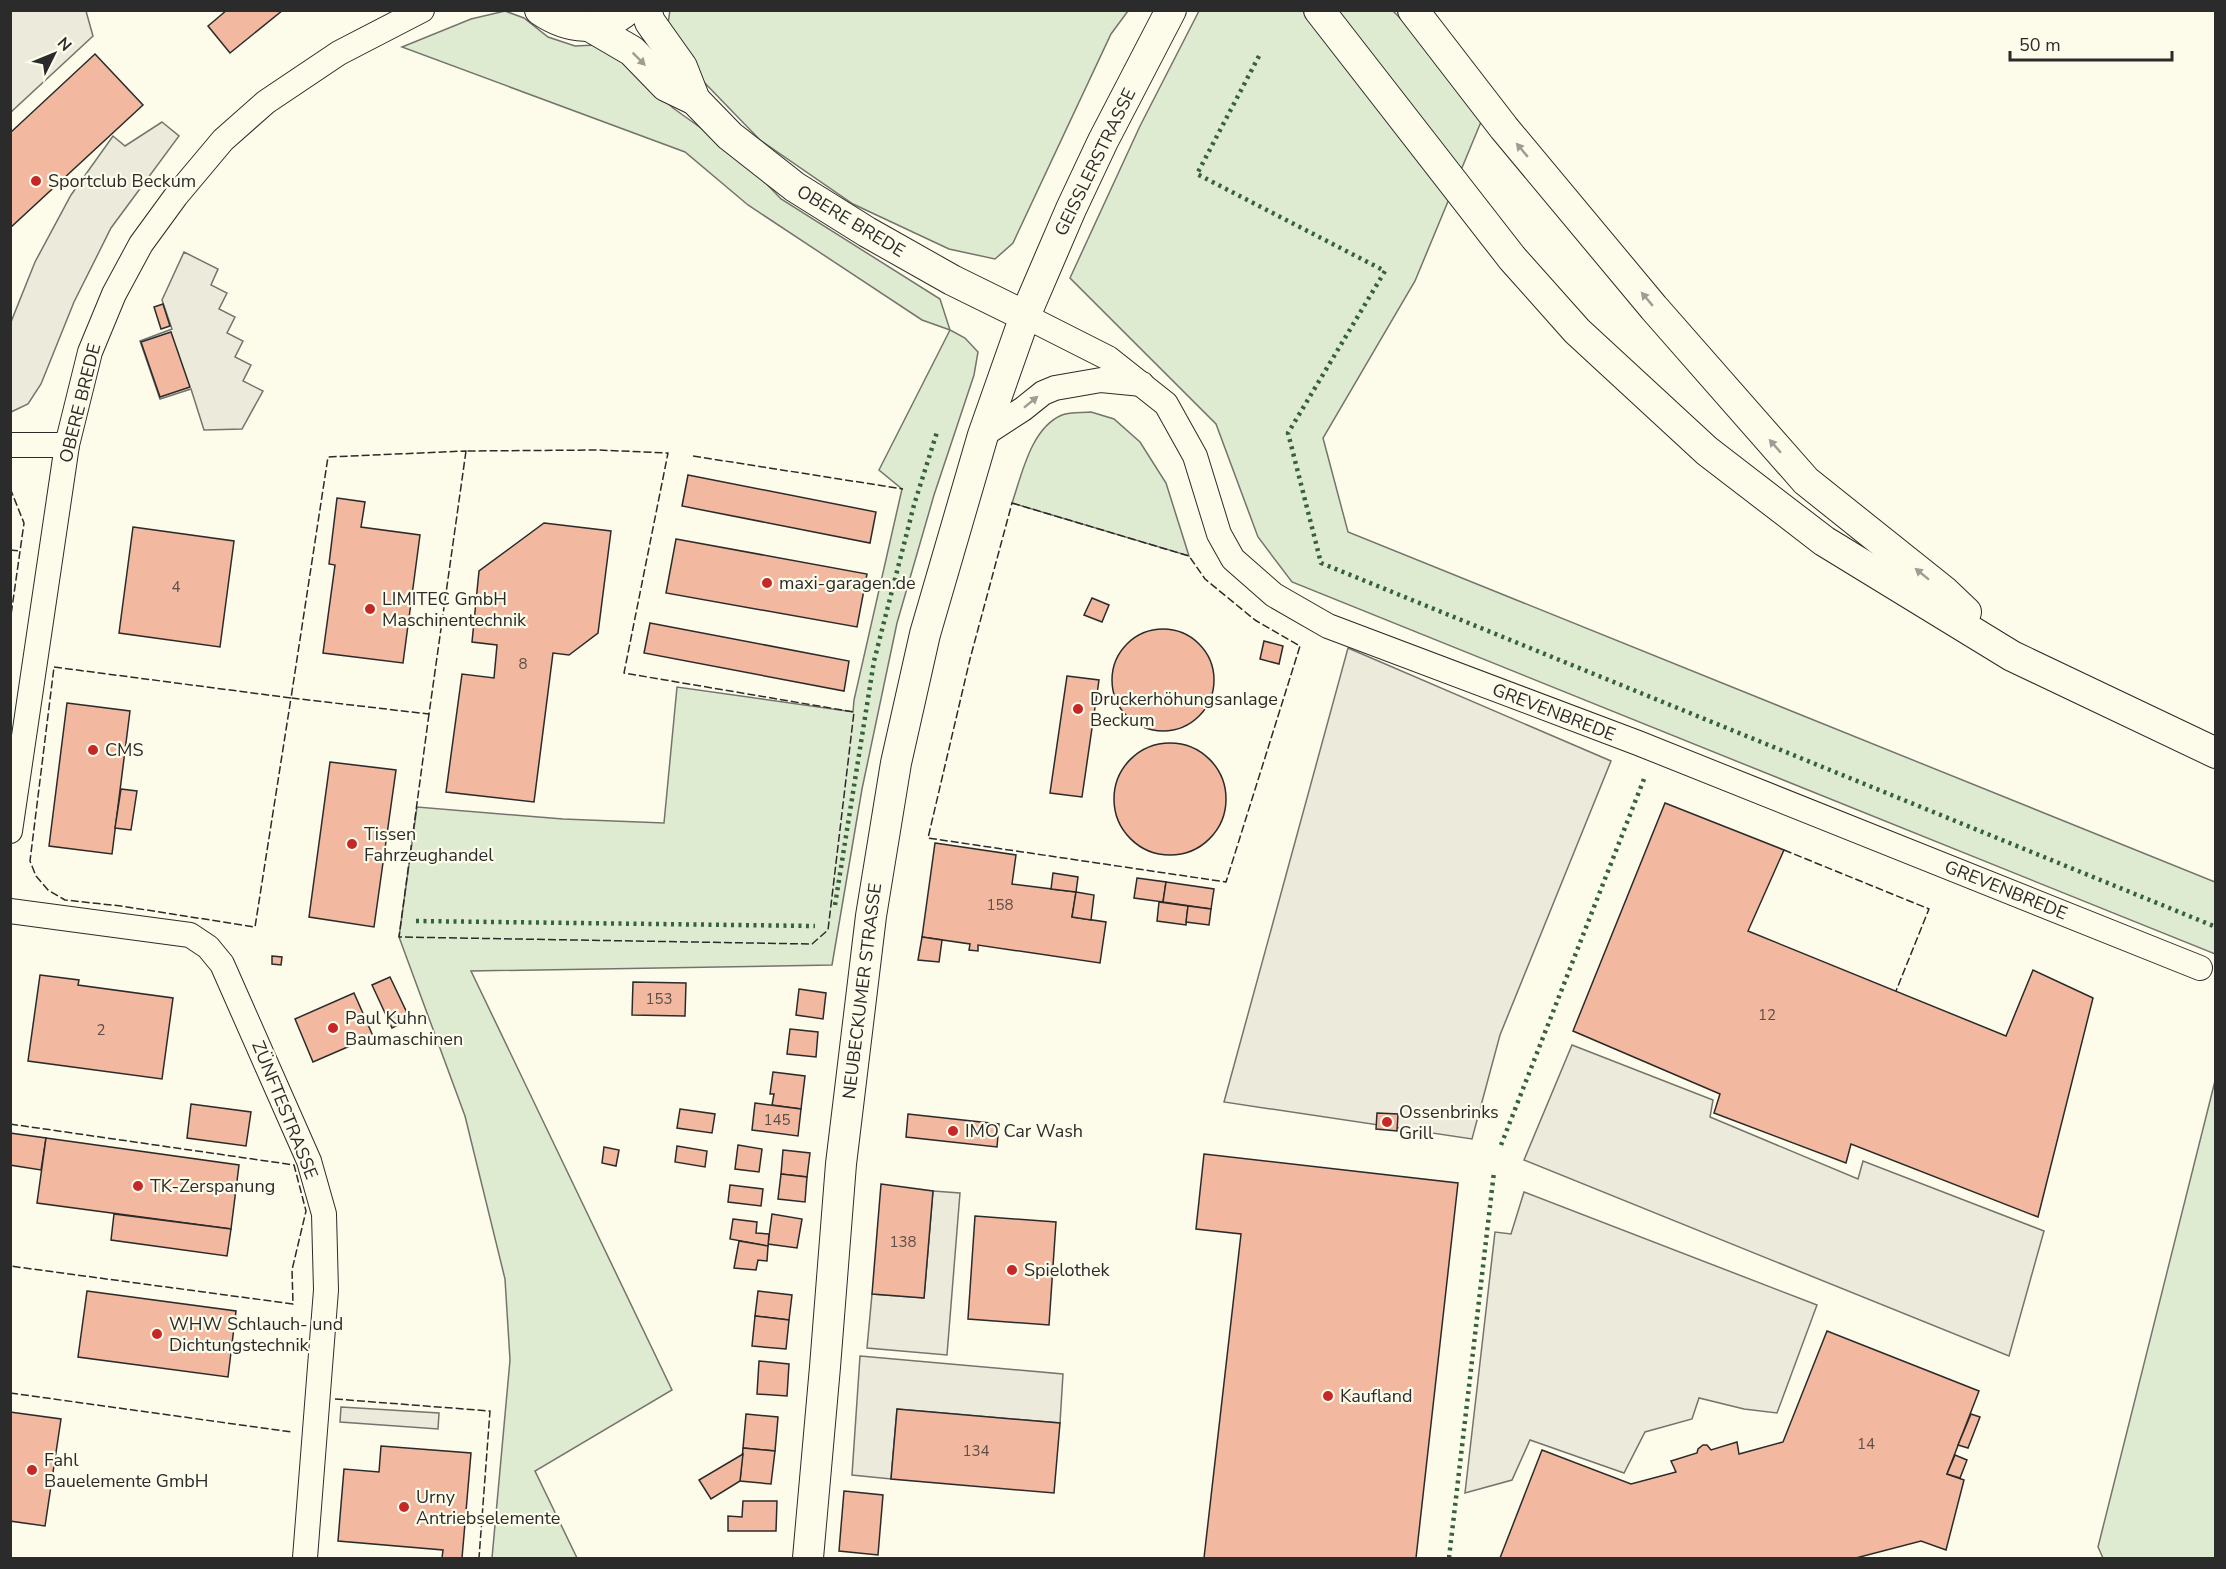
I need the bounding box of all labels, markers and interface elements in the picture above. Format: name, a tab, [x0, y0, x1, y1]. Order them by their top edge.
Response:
north arrow	[24, 24, 84, 84]
scale bar	[2010, 24, 2172, 62]
text: N	[52, 33, 76, 56]
text: 50 m	[2019, 33, 2061, 57]
one-way arrow	[632, 51, 646, 65]
street label: GEISSLERSTRASSE	[1049, 84, 1141, 240]
one-way arrow	[1516, 143, 1529, 158]
place label: Sportclub Beckum	[48, 169, 196, 193]
marker: Sportclub Beckum	[29, 174, 43, 188]
street label: OBERE BREDE	[792, 179, 910, 263]
one-way arrow	[1641, 292, 1654, 307]
street label: OBERE BREDE	[54, 341, 106, 465]
one-way arrow	[1024, 397, 1039, 409]
one-way arrow	[1769, 438, 1782, 454]
one-way arrow	[1914, 567, 1930, 580]
place label: maxi-garagen.de	[779, 571, 916, 595]
marker: maxi-garagen.de	[760, 576, 774, 590]
house number: 4	[171, 577, 181, 597]
place label: LIMITEC GmbH Maschinentechnik	[382, 587, 527, 632]
marker: LIMITEC GmbH Maschinentechnik	[363, 602, 377, 616]
house number: 8	[518, 654, 528, 674]
street label: GREVENBREDE	[1489, 677, 1619, 747]
place label: Druckerhöhungsanlage Beckum	[1090, 687, 1278, 732]
marker: Druckerhöhungsanlage Beckum	[1071, 702, 1085, 716]
place label: CMS	[105, 738, 144, 762]
marker: CMS	[86, 743, 100, 757]
place label: Tissen Fahrzeughandel	[364, 822, 494, 867]
marker: Tissen Fahrzeughandel	[345, 837, 359, 851]
street label: GREVENBREDE	[1941, 854, 2071, 926]
street label: NEUBECKUMER STRASSE	[837, 882, 887, 1100]
house number: 158	[986, 895, 1014, 915]
house number: 153	[645, 989, 673, 1009]
house number: 12	[1758, 1005, 1776, 1025]
place label: Paul Kuhn Baumaschinen	[345, 1006, 463, 1051]
house number: 2	[96, 1020, 106, 1040]
marker: Paul Kuhn Baumaschinen	[326, 1021, 340, 1035]
street label: ZÜNFTESTRASSE	[246, 1037, 324, 1183]
place label: Ossenbrinks Grill	[1399, 1100, 1499, 1145]
house number: 145	[763, 1110, 791, 1130]
marker: Ossenbrinks Grill	[1380, 1115, 1394, 1129]
place label: IMO Car Wash	[965, 1119, 1083, 1143]
marker: IMO Car Wash	[946, 1124, 960, 1138]
place label: TK-Zerspanung	[150, 1174, 275, 1198]
marker: TK-Zerspanung	[131, 1179, 145, 1193]
house number: 138	[889, 1232, 917, 1252]
place label: Spielothek	[1024, 1258, 1111, 1282]
marker: Spielothek	[1005, 1263, 1019, 1277]
place label: WHW Schlauch- und Dichtungstechnik	[169, 1312, 343, 1357]
marker: WHW Schlauch- und Dichtungstechnik	[150, 1327, 164, 1341]
place label: Kaufland	[1340, 1384, 1412, 1408]
marker: Kaufland	[1321, 1389, 1335, 1403]
house number: 14	[1857, 1434, 1875, 1454]
house number: 134	[962, 1441, 990, 1461]
place label: Fahl Bauelemente GmbH	[44, 1448, 208, 1493]
marker: Fahl Bauelemente GmbH	[25, 1463, 39, 1477]
place label: Urny Antriebselemente	[416, 1485, 560, 1530]
marker: Urny Antriebselemente	[397, 1500, 411, 1514]

